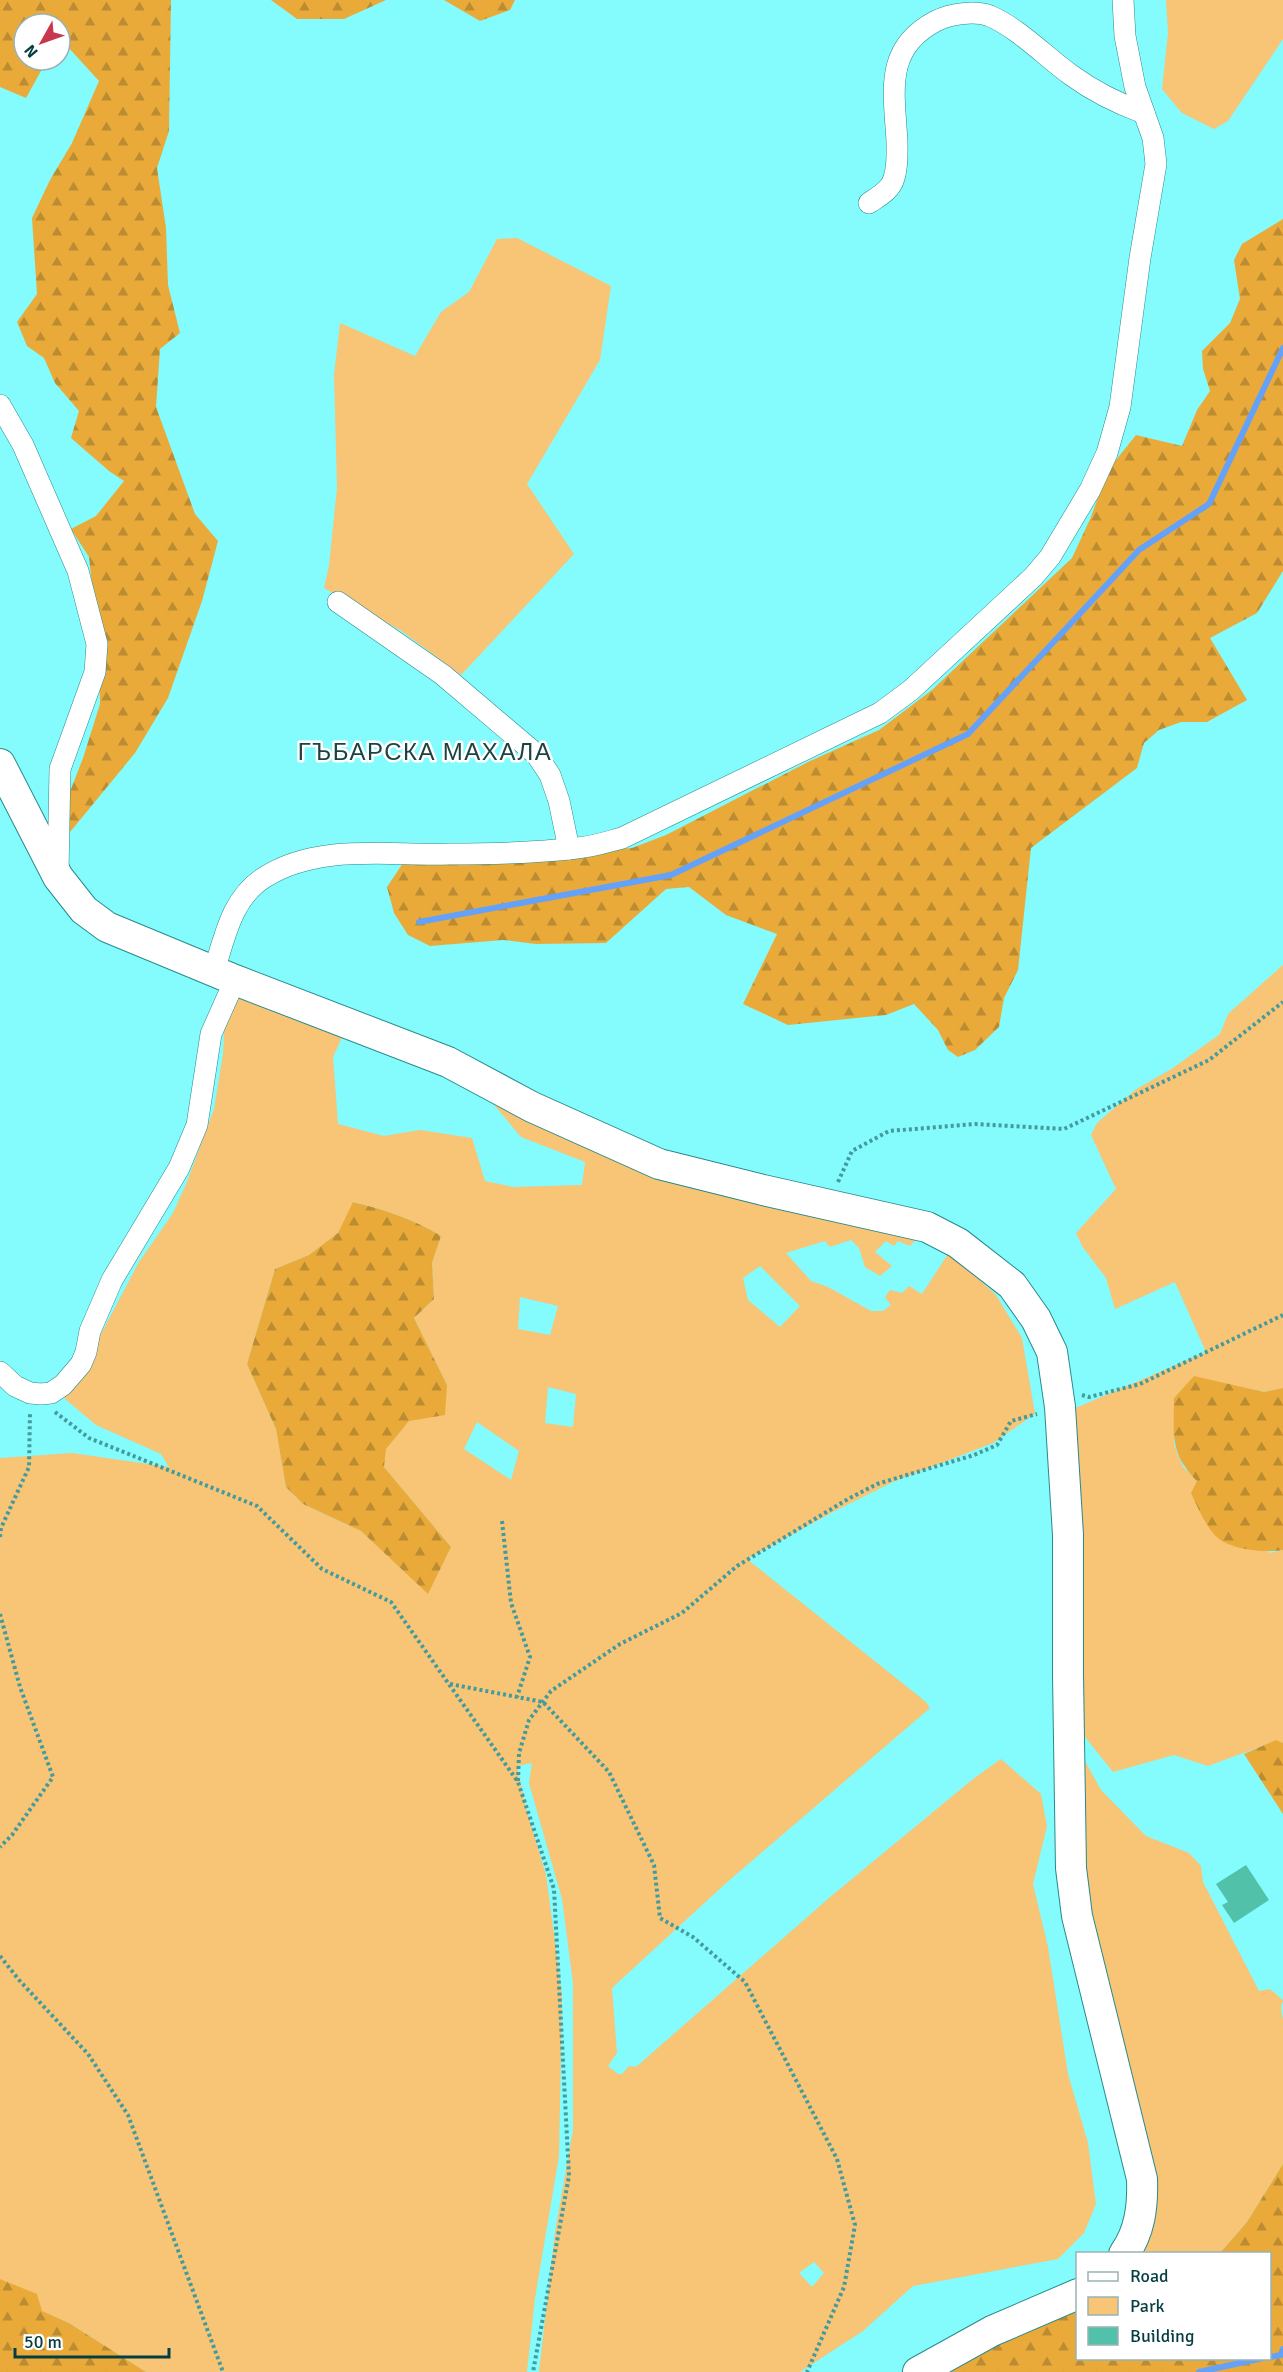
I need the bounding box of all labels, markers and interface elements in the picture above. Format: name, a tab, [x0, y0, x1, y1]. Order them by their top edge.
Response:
north arrow	[12, 12, 72, 72]
text: N	[20, 40, 43, 62]
district label: ГЪБАРСКА МАХАЛА	[298, 737, 552, 767]
legend	[1076, 2252, 1271, 2360]
text: Road	[1130, 2265, 1169, 2287]
text: Park	[1130, 2295, 1165, 2317]
scale bar	[15, 2321, 170, 2359]
text: Building	[1130, 2325, 1194, 2347]
text: 50 m	[24, 2331, 62, 2353]

